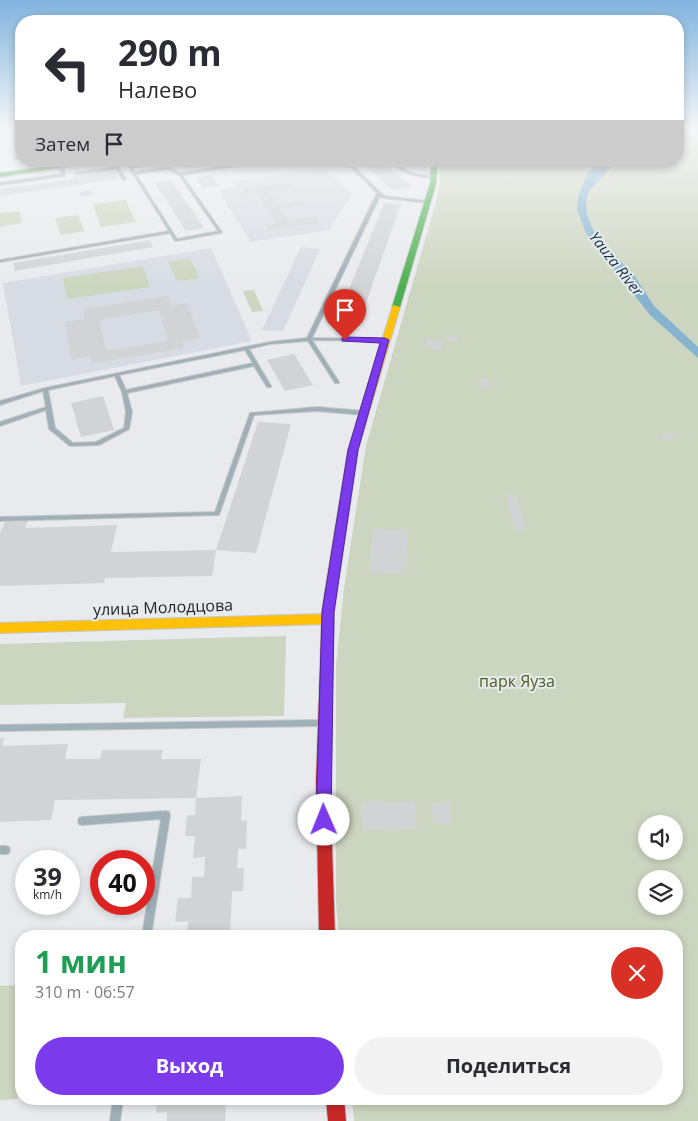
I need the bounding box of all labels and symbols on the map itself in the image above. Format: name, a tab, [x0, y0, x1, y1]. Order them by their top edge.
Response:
water label: Yauza River	[585, 227, 649, 300]
pin	[324, 289, 366, 340]
street label: улица Молодцова	[93, 594, 233, 620]
park label: парк Яуза	[479, 670, 555, 692]
position arrow	[297, 793, 349, 845]
speed limit sign: 40	[90, 850, 155, 915]

